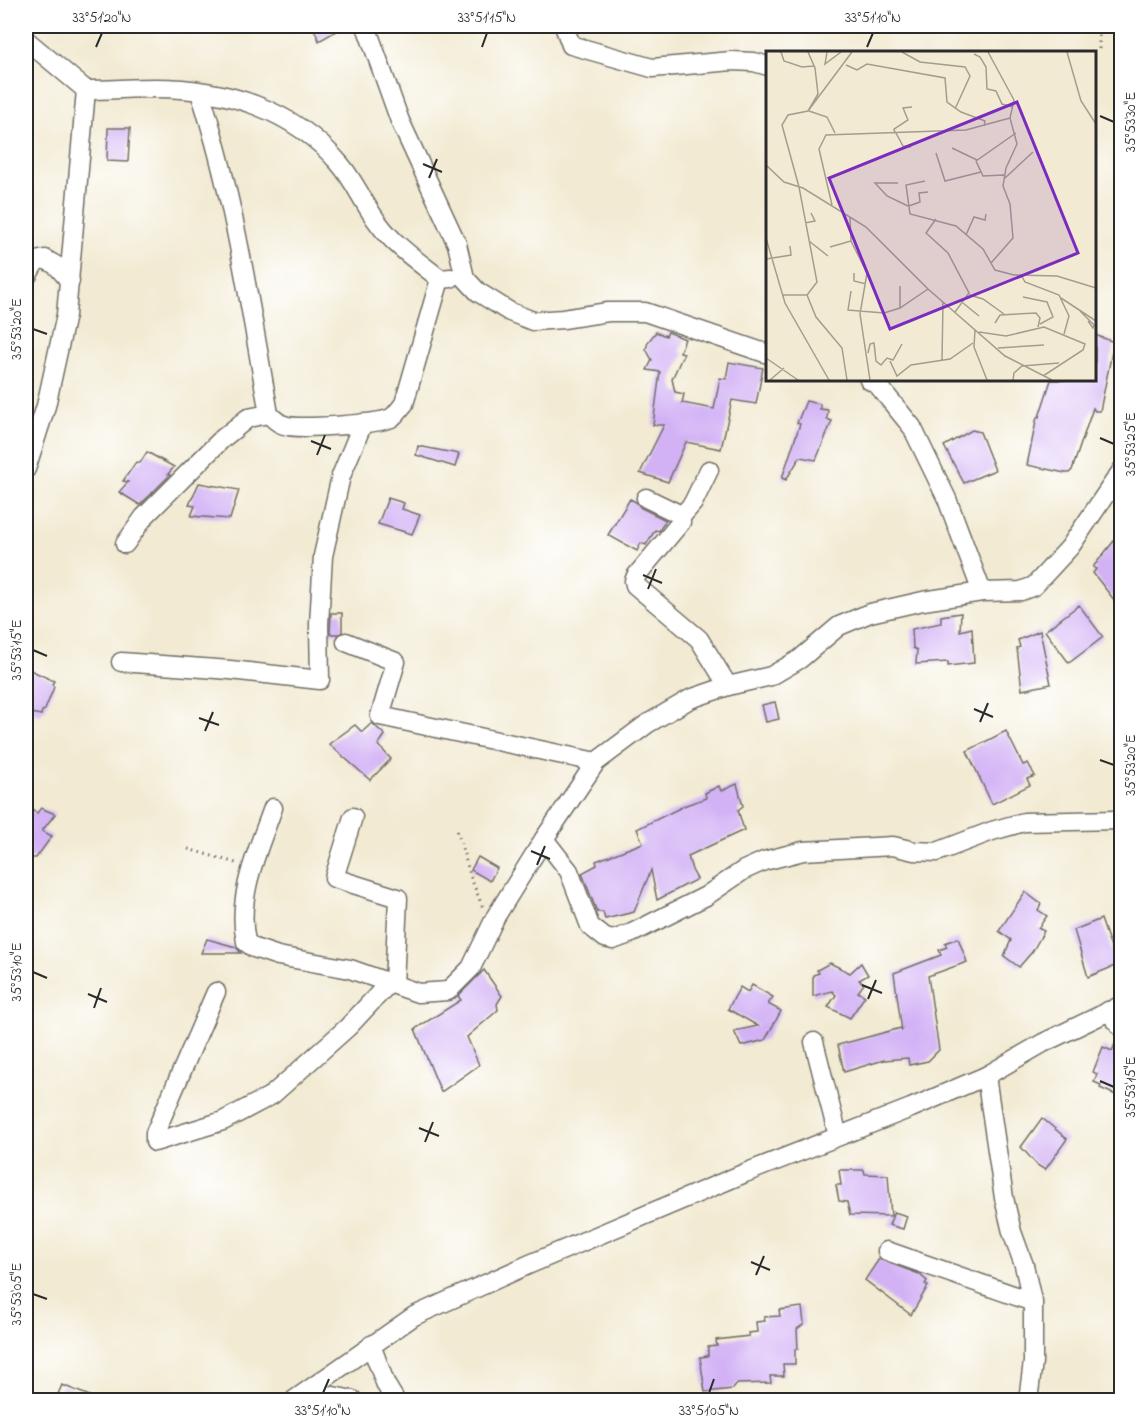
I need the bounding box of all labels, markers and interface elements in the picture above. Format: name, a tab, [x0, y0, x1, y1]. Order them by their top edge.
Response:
text: 33°51'20"N	[73, 7, 131, 29]
text: 33°51'15"N	[458, 7, 516, 29]
text: 33°51'10"N	[845, 7, 901, 29]
inset map	[766, 51, 1096, 381]
text: 35°53'30"E	[1120, 92, 1142, 152]
text: 35°53'20"E	[6, 298, 28, 360]
text: 35°53'25"E	[1120, 412, 1142, 476]
text: 35°53'15"E	[6, 619, 28, 681]
text: 35°53'20"E	[1120, 734, 1142, 796]
text: 35°53'10"E	[6, 943, 28, 1002]
text: 35°53'15"E	[1120, 1056, 1142, 1118]
text: 35°53'05"E	[6, 1263, 28, 1325]
text: 33°51'10"N	[295, 1400, 351, 1422]
text: 33°51'05"N	[679, 1400, 739, 1422]

